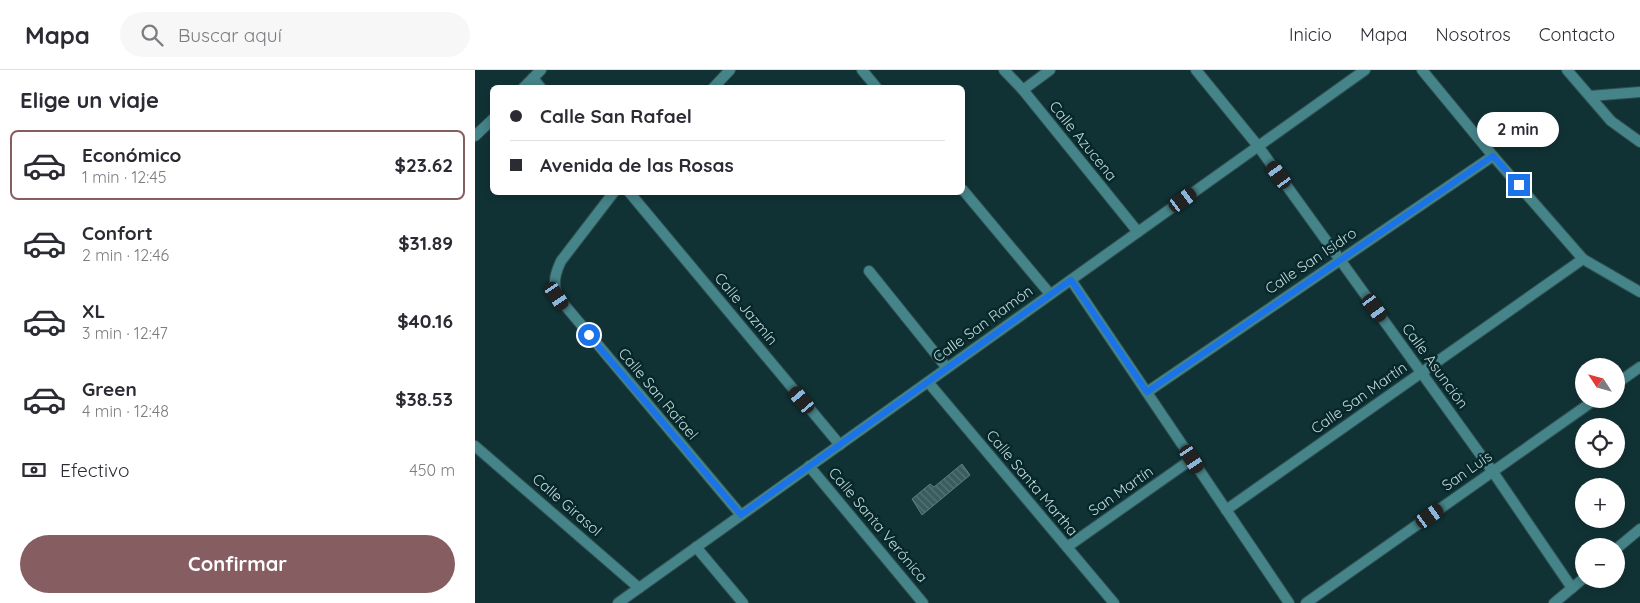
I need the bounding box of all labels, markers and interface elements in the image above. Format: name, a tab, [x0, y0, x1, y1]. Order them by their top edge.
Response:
search box	[120, 12, 470, 57]
text: Mapa	[25, 20, 90, 50]
icon: search	[138, 21, 166, 49]
text: Buscar aquí	[178, 23, 282, 47]
text: Inicio	[1289, 23, 1332, 46]
text: Mapa	[1360, 23, 1408, 46]
text: Nosotros	[1436, 23, 1511, 46]
text: Contacto	[1539, 23, 1615, 46]
text: Elige un viaje	[20, 86, 159, 114]
street label: Calle Azucena	[1045, 97, 1121, 185]
text: Calle San Rafael	[540, 104, 692, 128]
callout: 2 min	[1478, 112, 1560, 148]
text: 2 min	[1497, 119, 1539, 139]
icon: car	[22, 143, 67, 188]
text: Económico	[82, 143, 181, 167]
text: $23.62	[395, 153, 453, 177]
text: Avenida de las Rosas	[540, 153, 734, 177]
car	[1264, 158, 1293, 192]
text: 1 min · 12:45	[82, 167, 166, 187]
route end	[1508, 174, 1530, 196]
car	[1166, 185, 1199, 215]
icon: car	[22, 221, 67, 266]
text: Confort	[82, 221, 153, 245]
street label: Calle San Isidro	[1261, 223, 1360, 298]
text: $31.89	[398, 231, 453, 255]
text: 2 min · 12:46	[82, 245, 169, 265]
street label: Calle Jazmín	[711, 269, 782, 349]
car	[542, 279, 571, 313]
street label: Calle San Ramón	[929, 281, 1036, 366]
car	[1360, 291, 1389, 325]
icon: car	[22, 299, 67, 344]
text: XL	[82, 299, 105, 323]
text: $40.16	[397, 309, 453, 333]
street label: Calle Asunción	[1398, 319, 1473, 412]
text: 3 min · 12:47	[82, 323, 168, 343]
route start	[578, 324, 600, 346]
street label: Calle San Rafael	[614, 344, 702, 443]
street label: Calle San Martín	[1307, 357, 1410, 438]
north arrow	[1575, 358, 1625, 408]
map controls	[1575, 358, 1625, 588]
icon: car	[22, 377, 67, 422]
text: Green	[82, 377, 137, 401]
car	[786, 384, 817, 416]
text: $38.53	[395, 387, 453, 411]
text: 4 min · 12:48	[82, 401, 169, 421]
button: locate	[1575, 418, 1625, 468]
street label: Calle Santa Martha	[982, 426, 1082, 540]
car	[1177, 442, 1206, 476]
street label: San Luis	[1438, 446, 1496, 495]
icon: cash	[20, 456, 48, 484]
text: Efectivo	[60, 458, 129, 482]
text: 450 m	[409, 460, 455, 480]
street label: San Martín	[1085, 461, 1157, 520]
street label: Calle Santa Verónica	[825, 463, 932, 586]
street label: Calle Girasol	[529, 469, 606, 540]
button: +	[1575, 478, 1625, 528]
car	[1413, 501, 1446, 531]
button: Confirmar	[20, 535, 455, 593]
button: −	[1575, 538, 1625, 588]

